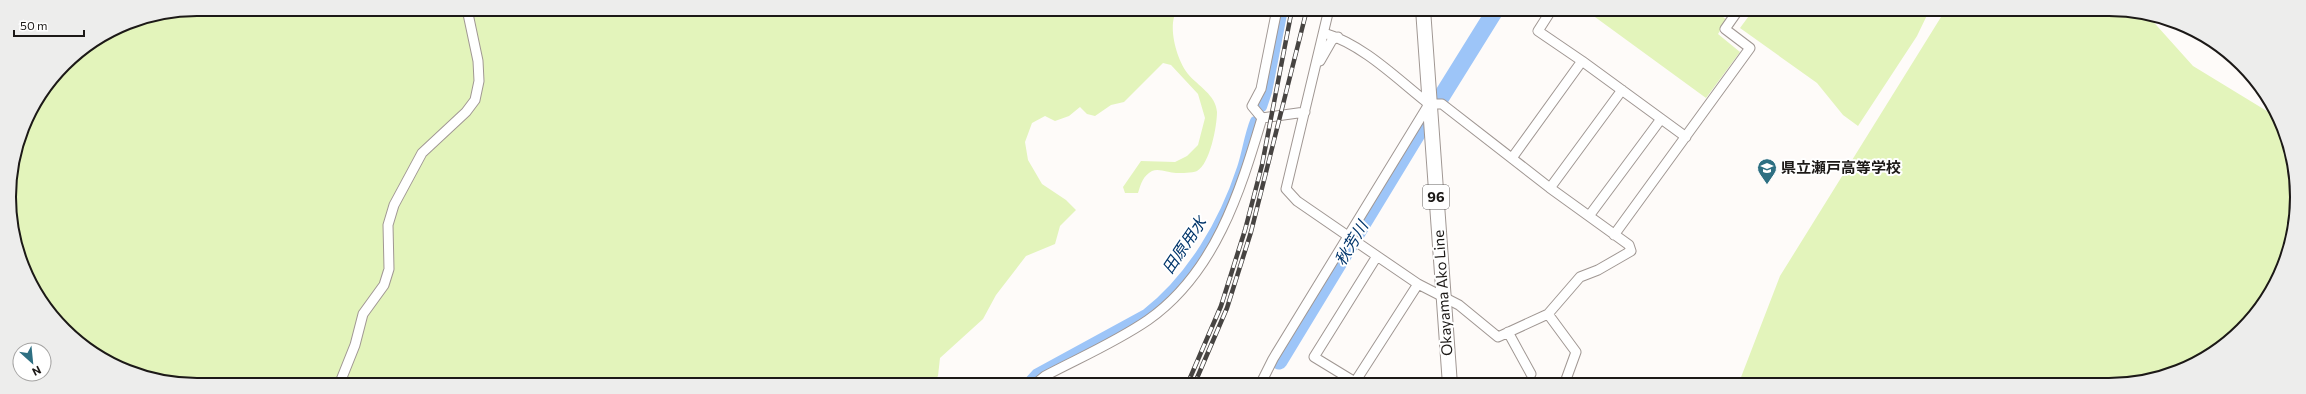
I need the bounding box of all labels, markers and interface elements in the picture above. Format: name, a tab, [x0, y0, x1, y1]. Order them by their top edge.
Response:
scale bar	[14, 12, 84, 38]
text: 50 m	[20, 18, 48, 32]
school or university icon: 県立瀬戸高等学校	[1756, 157, 1778, 185]
place label: 県立瀬戸高等学校	[1781, 158, 1901, 176]
road number: 96	[1423, 185, 1449, 209]
water label: 田原用水	[1158, 211, 1210, 277]
water label: 秋芳川	[1330, 216, 1372, 268]
street label: Okayama Ako Line	[1429, 229, 1455, 357]
north arrow	[12, 342, 52, 382]
text: N	[30, 364, 43, 379]

